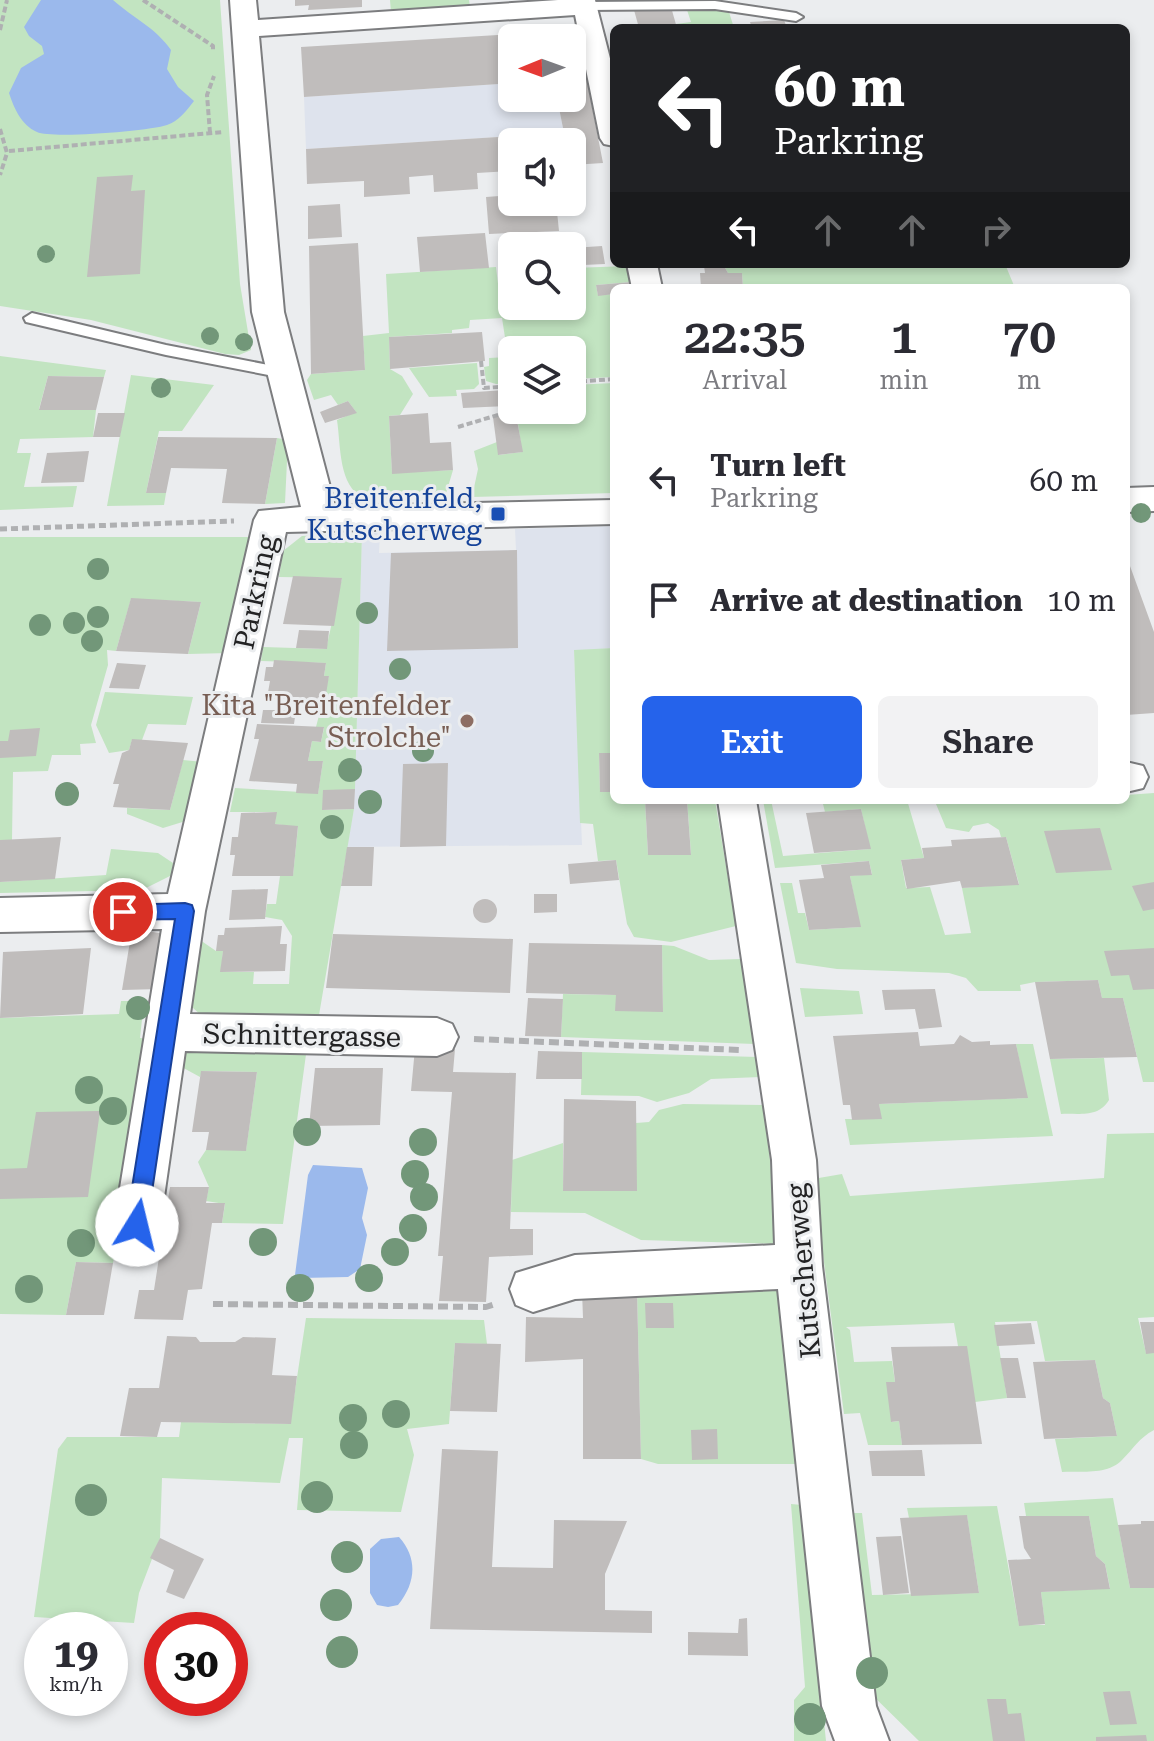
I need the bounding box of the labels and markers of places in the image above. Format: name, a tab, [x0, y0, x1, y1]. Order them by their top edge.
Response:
place label: Breitenfeld, Kutscherweg	[306, 482, 482, 547]
marker: Breitenfeld, Kutscherweg	[489, 505, 507, 523]
place label: Kita "Breitenfelder Strolche"	[201, 689, 451, 754]
marker: Kita "Breitenfelder Strolche"	[458, 712, 476, 730]
pin	[89, 878, 157, 946]

